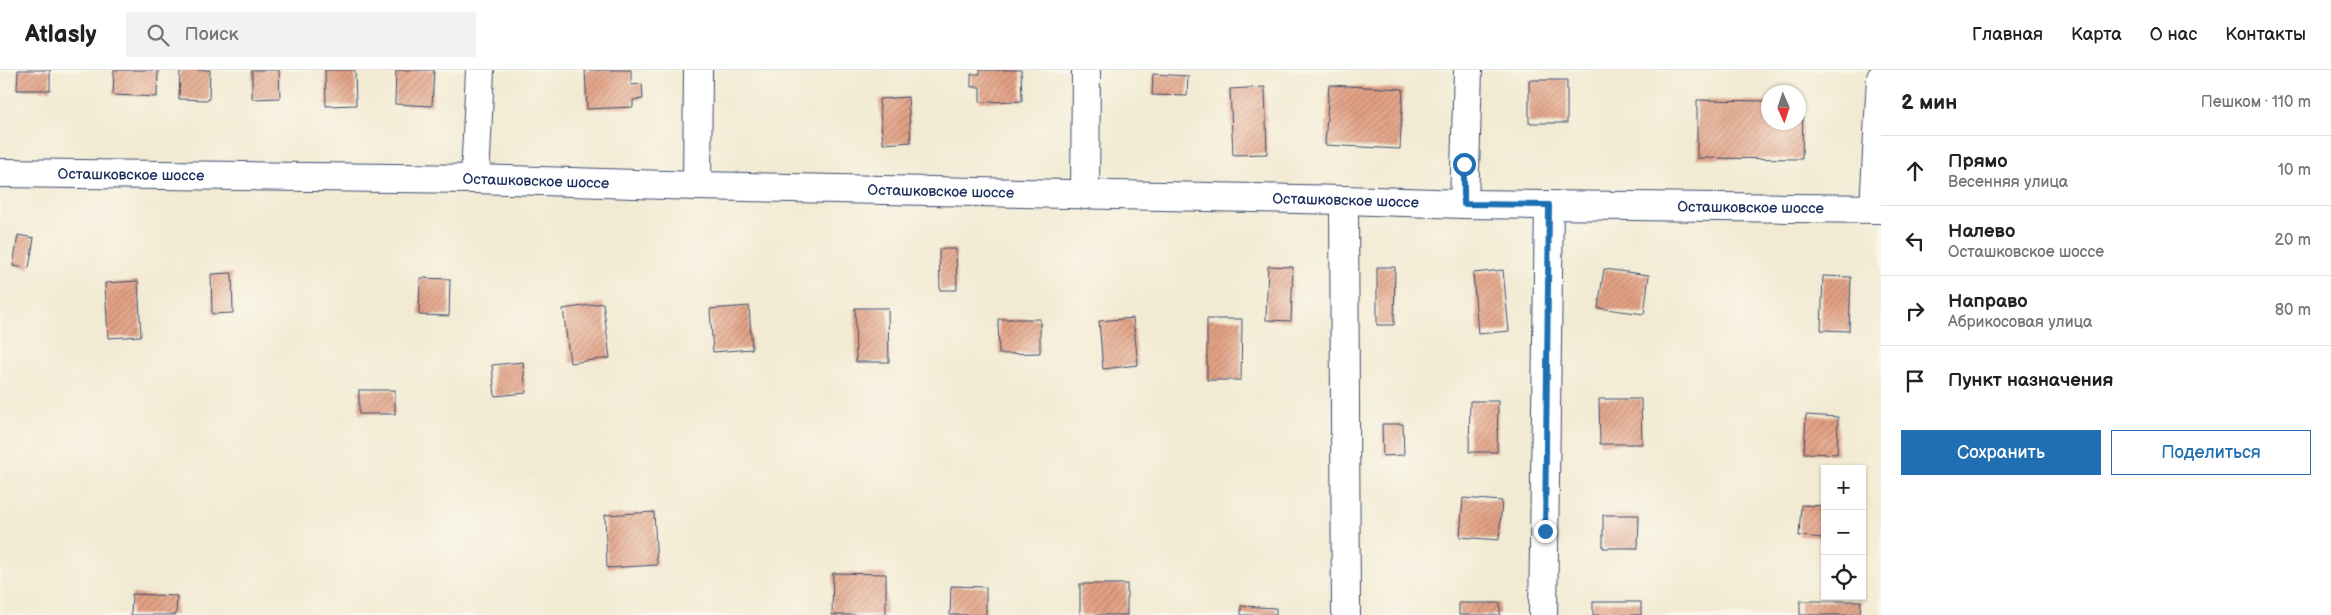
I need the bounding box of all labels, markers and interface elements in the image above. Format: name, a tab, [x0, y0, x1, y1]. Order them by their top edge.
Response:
search box	[126, 12, 476, 57]
text: Atlasly	[25, 20, 96, 49]
icon: search	[144, 21, 172, 49]
text: Поиск	[184, 23, 239, 46]
text: Главная	[1972, 24, 2043, 45]
text: Карта	[2071, 24, 2122, 45]
text: О нас	[2150, 24, 2197, 45]
text: Контакты	[2225, 24, 2306, 45]
north arrow	[1761, 85, 1806, 130]
text: 2 мин	[1901, 90, 1957, 115]
text: Пешком · 110 m	[2201, 93, 2311, 112]
text: Прямо	[1948, 150, 2008, 173]
route start	[1453, 153, 1476, 176]
icon: ahead	[1901, 157, 1929, 185]
text: 10 m	[2278, 161, 2311, 180]
street label: Осташковское шоссе	[58, 164, 204, 185]
street label: Осташковское шоссе	[463, 169, 610, 193]
text: Весенняя улица	[1948, 173, 2068, 192]
street label: Осташковское шоссе	[867, 180, 1014, 202]
street label: Осташковское шоссе	[1272, 189, 1419, 212]
street label: Осташковское шоссе	[1677, 197, 1824, 218]
text: Налево	[1948, 220, 2015, 243]
icon: left	[1901, 227, 1929, 255]
text: 20 m	[2275, 231, 2311, 250]
text: Осташковское шоссе	[1948, 243, 2104, 262]
text: Направо	[1948, 290, 2028, 313]
icon: right	[1901, 297, 1929, 325]
text: 80 m	[2275, 301, 2311, 320]
text: Абрикосовая улица	[1948, 313, 2093, 332]
icon: arrive	[1901, 367, 1929, 395]
text: Пункт назначения	[1948, 369, 2113, 392]
button: Сохранить	[1901, 430, 2101, 475]
button: Поделиться	[2111, 430, 2311, 475]
map controls	[1821, 465, 1866, 600]
button: +	[1821, 465, 1866, 510]
button: −	[1821, 510, 1866, 555]
route end	[1534, 520, 1557, 543]
button: locate	[1821, 555, 1866, 600]

